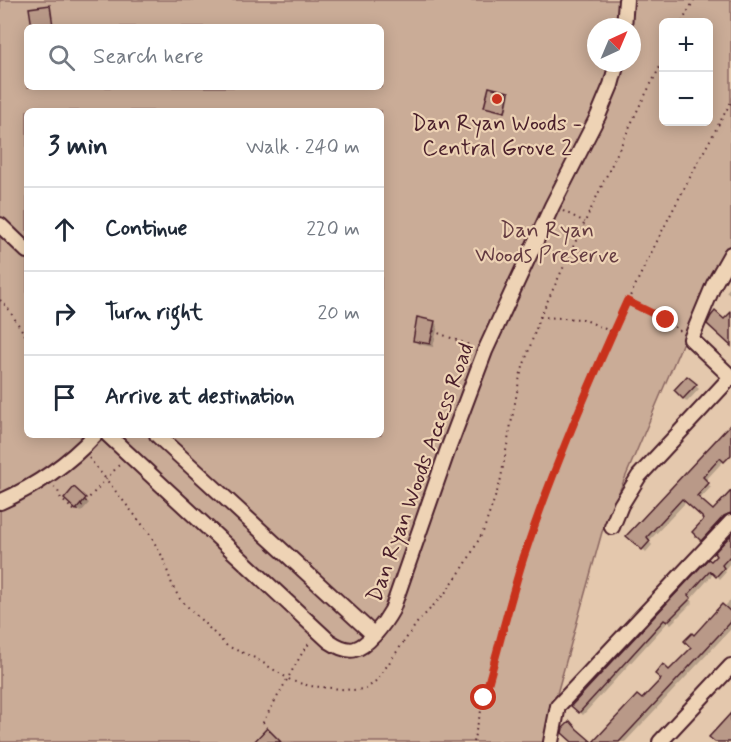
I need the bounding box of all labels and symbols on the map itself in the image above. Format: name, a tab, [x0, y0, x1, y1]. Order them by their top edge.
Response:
north arrow	[587, 18, 641, 72]
marker: Dan Ryan Woods - Central Grove 2	[490, 92, 504, 106]
place label: Dan Ryan Woods - Central Grove 2	[412, 110, 582, 163]
park label: Dan Ryan Woods Preserve	[475, 217, 619, 270]
route end	[652, 306, 678, 332]
street label: Dan Ryan Woods Access Road	[361, 339, 481, 606]
route start	[470, 684, 496, 710]

